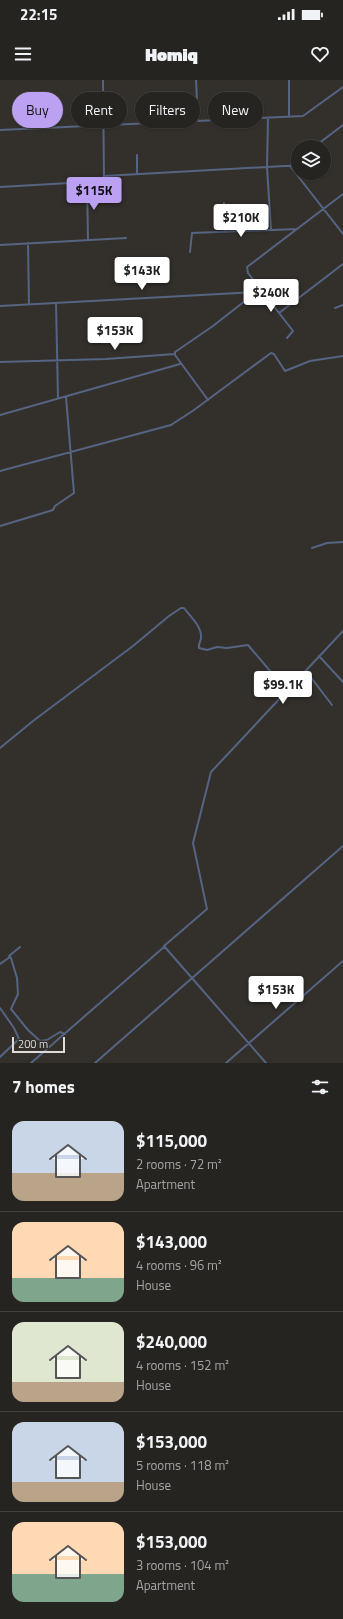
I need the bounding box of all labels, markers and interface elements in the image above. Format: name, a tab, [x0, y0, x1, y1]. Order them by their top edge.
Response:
text: 22:15	[20, 3, 57, 26]
text: Homiq	[145, 41, 198, 68]
icon: menu	[12, 43, 34, 65]
icon: heart	[309, 43, 331, 65]
chip: Buy	[12, 92, 63, 128]
chip: Rent	[71, 92, 127, 128]
chip: Filters	[135, 92, 200, 128]
chip: New	[208, 92, 263, 128]
map controls	[291, 140, 331, 180]
button: layers	[291, 140, 331, 180]
pin: $115K	[66, 177, 122, 211]
text: $115K	[76, 180, 112, 200]
pin: $210K	[213, 204, 269, 238]
text: $210K	[223, 207, 259, 227]
pin: $143K	[114, 257, 170, 291]
text: $143K	[124, 260, 160, 280]
pin: $240K	[243, 279, 299, 313]
text: $240K	[253, 282, 289, 302]
pin: $153K	[87, 317, 143, 351]
text: $153K	[97, 320, 133, 340]
pin: $99.1K	[250, 671, 316, 705]
text: $99.1K	[263, 674, 303, 694]
pin: $153K	[248, 976, 304, 1010]
text: $153K	[258, 979, 294, 999]
scale bar	[12, 1035, 65, 1054]
text: 200 m	[18, 1036, 48, 1052]
text: 7 homes	[12, 1074, 75, 1100]
icon: filters	[309, 1076, 331, 1098]
text: $115,000	[136, 1128, 207, 1154]
icon: home	[44, 1137, 92, 1185]
text: 2 rooms · 72 m²	[136, 1154, 222, 1174]
text: Apartment	[136, 1174, 195, 1194]
text: $143,000	[136, 1229, 207, 1255]
icon: home	[44, 1238, 92, 1286]
text: 4 rooms · 96 m²	[136, 1255, 222, 1275]
text: House	[136, 1275, 171, 1295]
text: $240,000	[136, 1329, 207, 1355]
icon: home	[44, 1338, 92, 1386]
text: 4 rooms · 152 m²	[136, 1355, 229, 1375]
text: House	[136, 1375, 171, 1395]
text: $153,000	[136, 1429, 207, 1455]
icon: home	[44, 1438, 92, 1486]
text: 5 rooms · 118 m²	[136, 1455, 229, 1475]
text: House	[136, 1475, 171, 1495]
text: $153,000	[136, 1529, 207, 1555]
icon: home	[44, 1538, 92, 1586]
text: 3 rooms · 104 m²	[136, 1555, 229, 1575]
text: Apartment	[136, 1575, 195, 1595]

